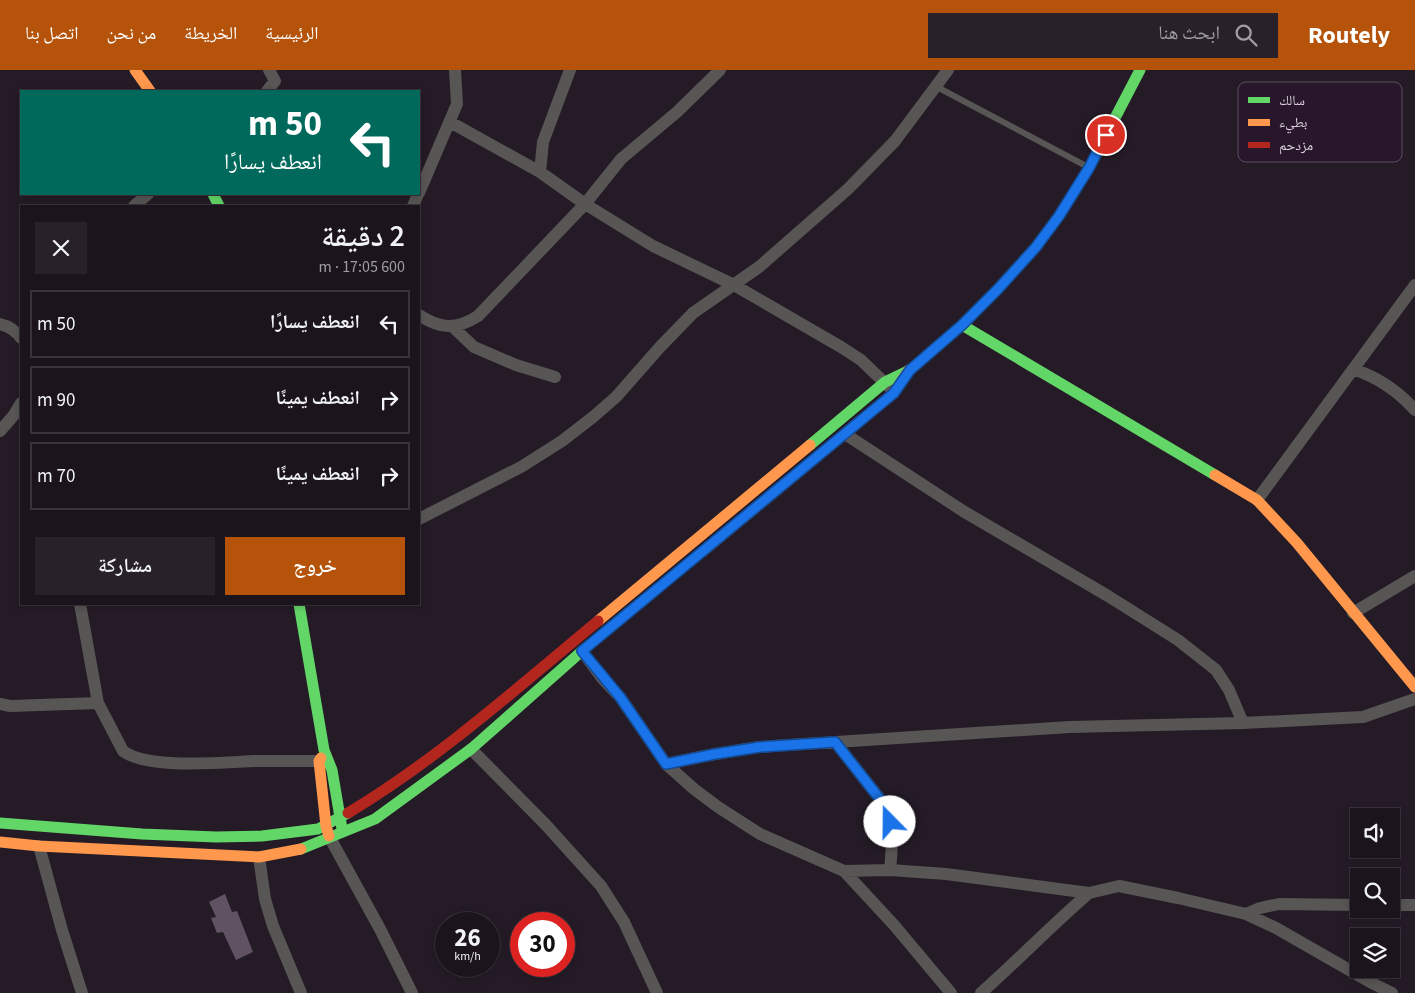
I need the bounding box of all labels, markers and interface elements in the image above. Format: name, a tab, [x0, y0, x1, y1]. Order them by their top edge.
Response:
search box	[928, 13, 1278, 58]
text: Routely	[1308, 18, 1390, 53]
text: ابحث هنا	[1158, 20, 1220, 47]
text: اتصل بنا	[25, 21, 78, 46]
text: من نحن	[106, 21, 156, 46]
text: الخريطة	[184, 21, 237, 46]
text: الرئيسية	[265, 21, 319, 46]
icon: search	[1232, 21, 1260, 49]
legend	[1238, 82, 1402, 162]
text: سالك	[1279, 91, 1305, 111]
text: 50 m	[248, 99, 322, 149]
icon: left	[340, 110, 405, 175]
text: بطيء	[1279, 113, 1308, 134]
pin	[1085, 114, 1127, 156]
icon: arrive	[1092, 121, 1120, 149]
text: مزدحم	[1279, 136, 1313, 156]
text: انعطف يسارًا	[224, 146, 322, 178]
text: 2 دقيقة	[321, 215, 405, 258]
button: close	[35, 222, 87, 274]
text: 600 m · 17:05	[318, 256, 405, 278]
text: انعطف يسارًا	[270, 309, 360, 336]
icon: left	[375, 310, 403, 338]
text: 50 m	[37, 311, 75, 338]
text: انعطف يمينًا	[276, 385, 360, 412]
icon: right	[375, 386, 403, 414]
text: 90 m	[37, 387, 75, 414]
text: انعطف يمينًا	[276, 461, 360, 488]
icon: right	[375, 462, 403, 490]
text: 70 m	[37, 463, 75, 490]
button: مشاركة	[35, 537, 215, 595]
button: خروج	[225, 537, 405, 595]
position arrow	[863, 795, 915, 847]
map controls	[1350, 808, 1400, 978]
button: sound	[1350, 808, 1400, 858]
button: search	[1350, 868, 1400, 918]
speed limit sign: 30	[510, 912, 575, 977]
text: 26	[454, 920, 481, 956]
button: layers	[1350, 928, 1400, 978]
text: km/h	[454, 948, 481, 965]

